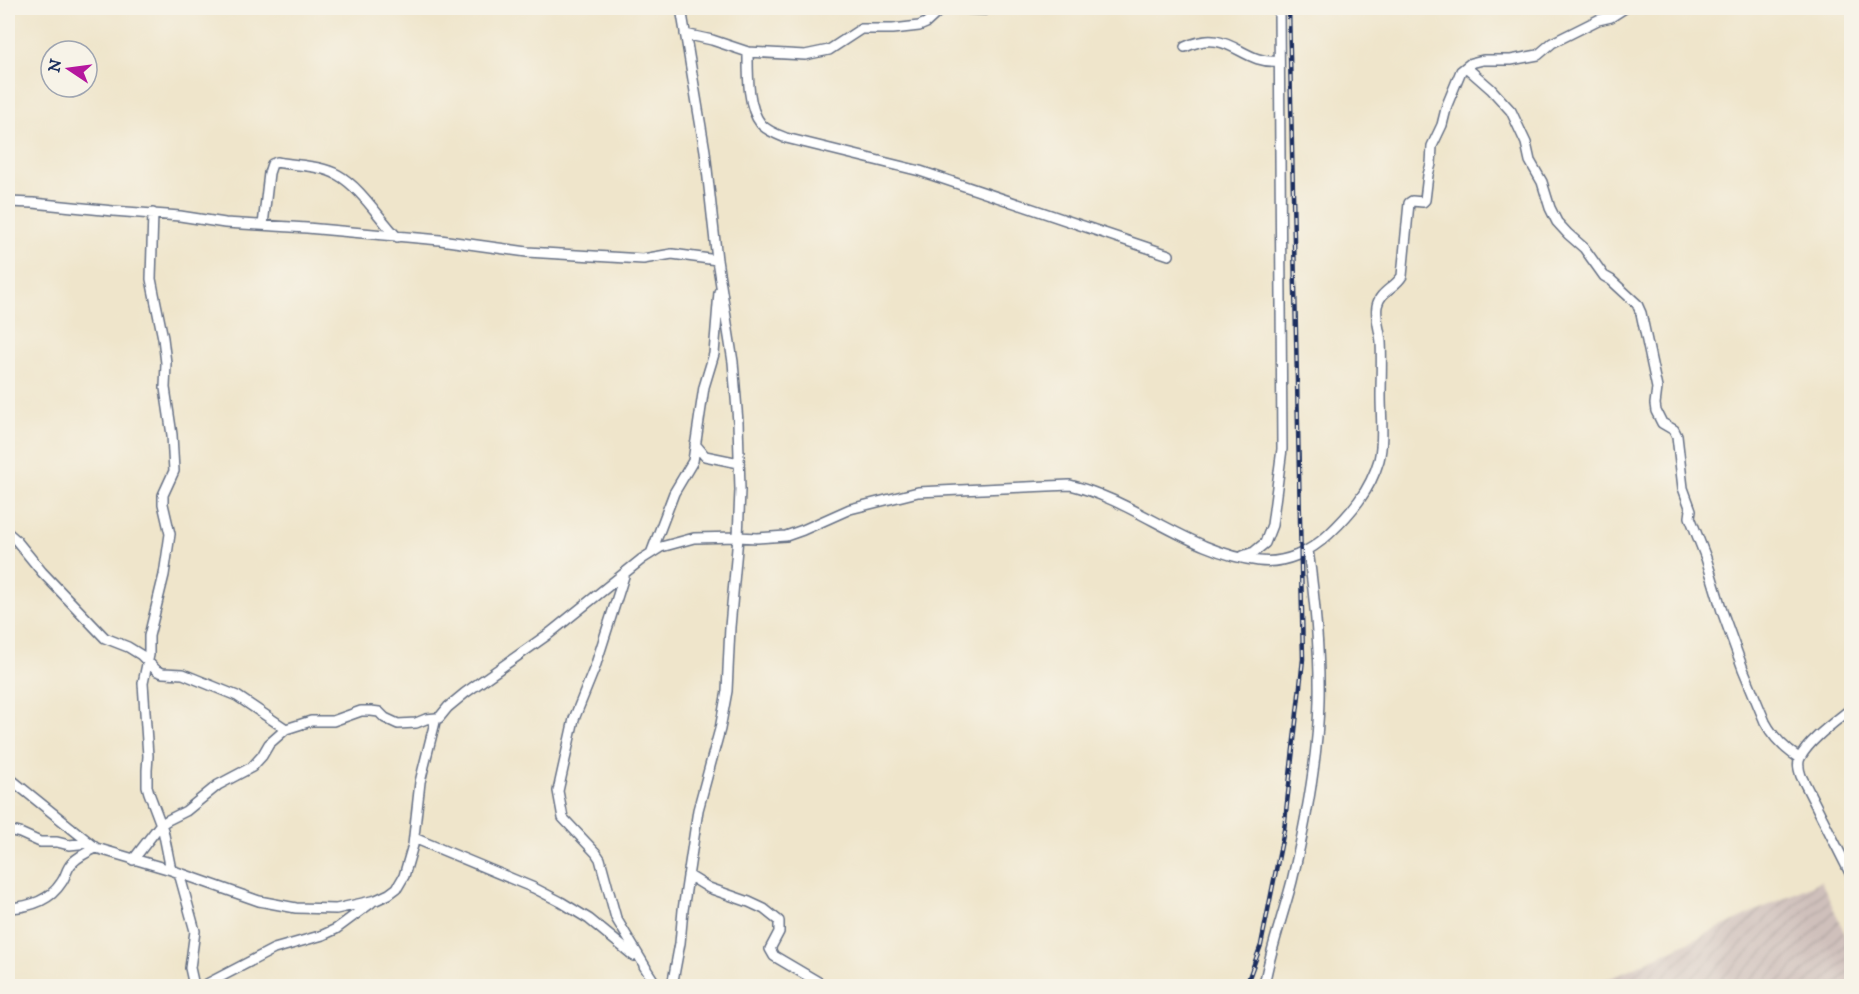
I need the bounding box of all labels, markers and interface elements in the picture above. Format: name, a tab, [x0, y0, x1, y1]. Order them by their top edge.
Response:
north arrow	[39, 39, 99, 99]
text: N	[44, 57, 67, 75]

